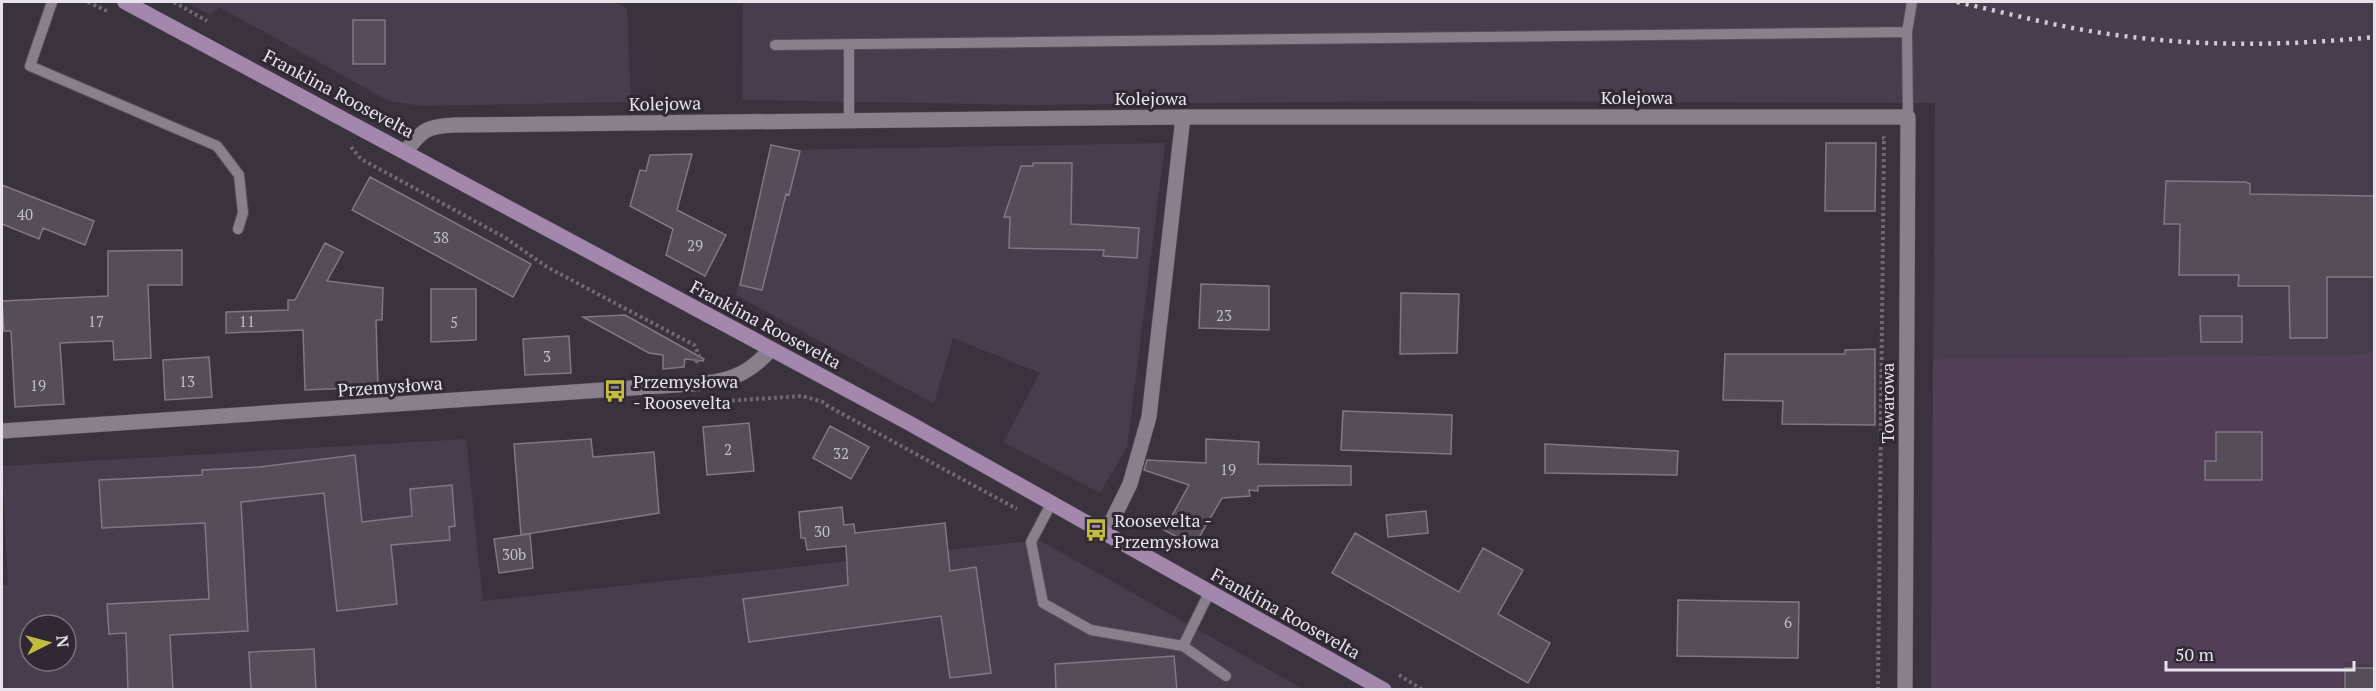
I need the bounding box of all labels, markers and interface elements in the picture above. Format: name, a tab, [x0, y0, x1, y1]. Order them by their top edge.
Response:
street label: Franklina Roosevelta	[259, 43, 419, 143]
street label: Kolejowa	[1601, 85, 1673, 109]
street label: Kolejowa	[1115, 86, 1187, 110]
street label: Kolejowa	[629, 90, 701, 116]
house number: 40	[17, 204, 33, 224]
house number: 38	[433, 227, 449, 247]
house number: 29	[687, 235, 703, 255]
street label: Franklina Roosevelta	[686, 274, 846, 374]
house number: 23	[1216, 305, 1232, 325]
house number: 17	[88, 311, 104, 331]
house number: 11	[239, 311, 255, 331]
house number: 5	[450, 312, 458, 332]
house number: 3	[543, 346, 551, 366]
street label: Towarowa	[1875, 363, 1899, 443]
place label: Przemysłowa - Roosevelta	[633, 369, 738, 414]
street label: Przemysłowa	[337, 370, 443, 402]
house number: 13	[179, 371, 195, 391]
house number: 19	[30, 375, 46, 395]
bus stop icon: Przemysłowa - Roosevelta	[602, 378, 628, 404]
house number: 2	[724, 439, 732, 459]
house number: 32	[833, 443, 849, 463]
house number: 19	[1220, 459, 1236, 479]
place label: Roosevelta - Przemysłowa	[1114, 508, 1219, 553]
bus stop icon: Roosevelta - Przemysłowa	[1083, 517, 1109, 543]
house number: 30	[814, 521, 830, 541]
house number: 30b	[502, 544, 526, 564]
street label: Franklina Roosevelta	[1207, 562, 1365, 664]
house number: 6	[1784, 612, 1792, 632]
north arrow	[18, 613, 78, 673]
text: N	[51, 634, 74, 649]
scale bar	[2166, 634, 2354, 672]
text: 50 m	[2175, 642, 2215, 666]

